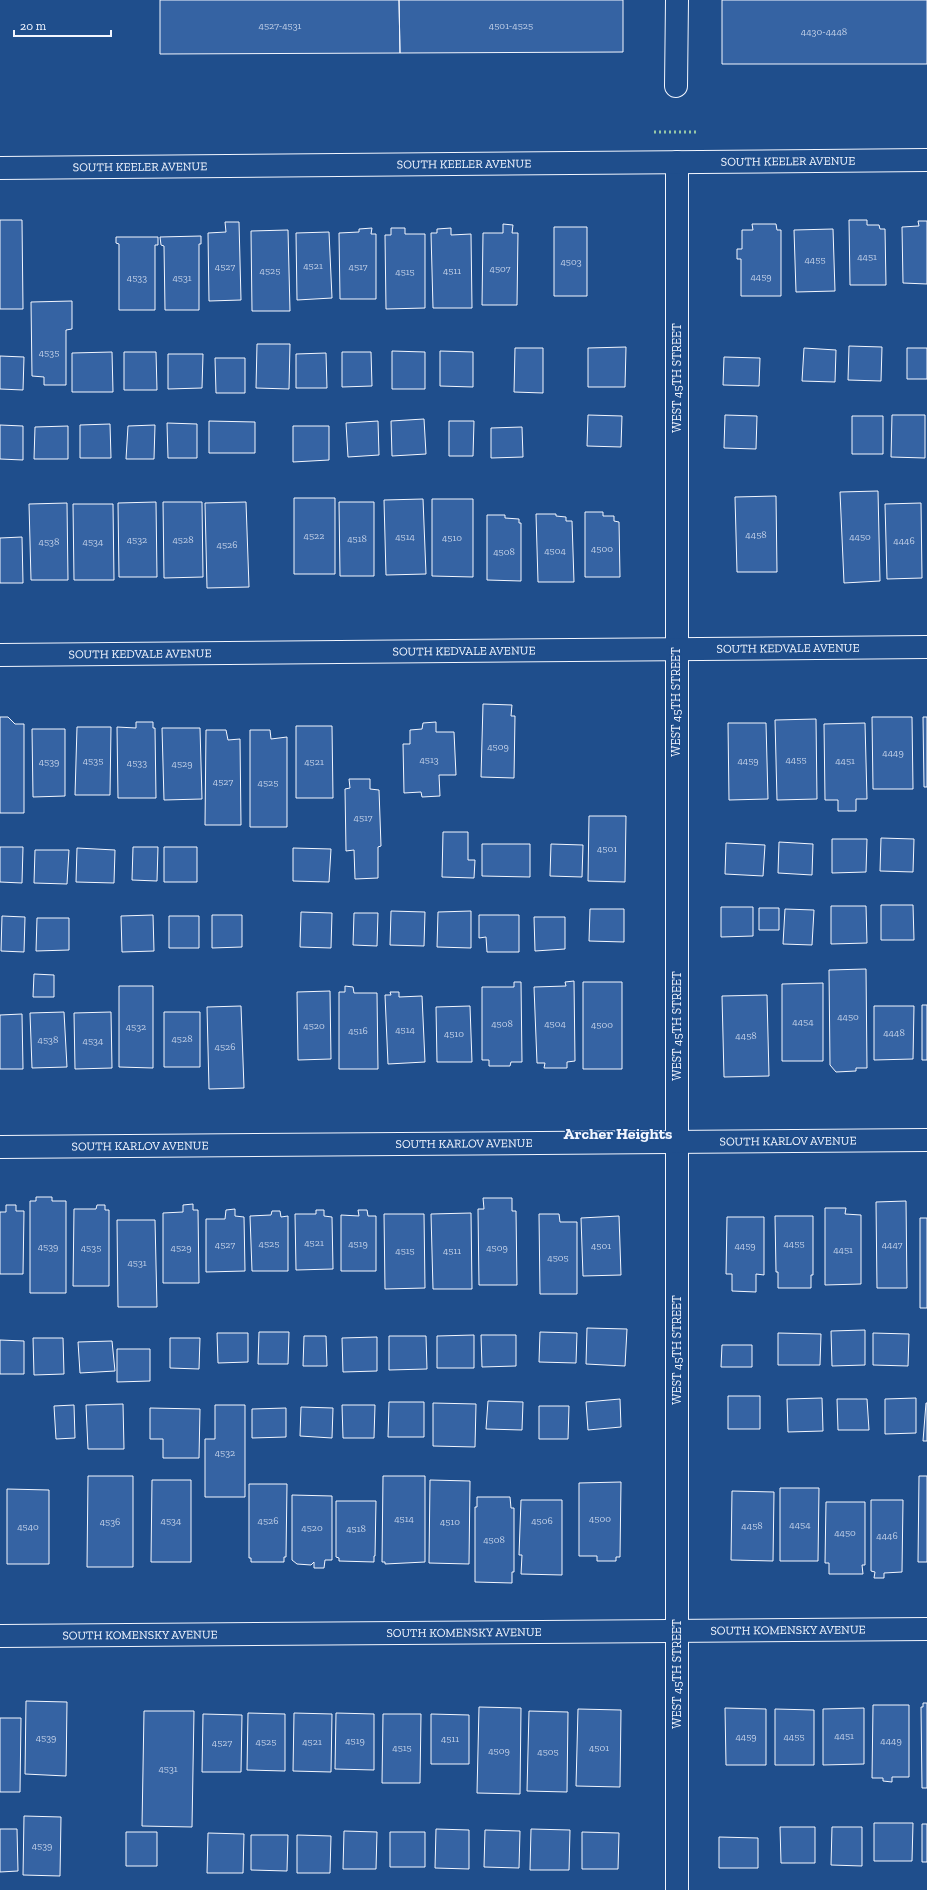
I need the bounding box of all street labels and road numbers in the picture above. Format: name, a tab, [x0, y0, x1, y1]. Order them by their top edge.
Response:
street label: SOUTH KEELER AVENUE	[721, 154, 855, 169]
street label: SOUTH KEELER AVENUE	[397, 156, 531, 172]
street label: SOUTH KEELER AVENUE	[73, 159, 207, 174]
street label: WEST 45TH STREET	[670, 323, 684, 433]
street label: SOUTH KEDVALE AVENUE	[716, 641, 859, 656]
street label: SOUTH KEDVALE AVENUE	[392, 643, 536, 659]
street label: SOUTH KEDVALE AVENUE	[68, 646, 212, 661]
street label: WEST 45TH STREET	[669, 647, 683, 757]
street label: WEST 45TH STREET	[670, 971, 684, 1081]
street label: SOUTH KARLOV AVENUE	[719, 1134, 856, 1149]
street label: SOUTH KARLOV AVENUE	[395, 1136, 532, 1151]
street label: SOUTH KARLOV AVENUE	[71, 1138, 209, 1153]
street label: WEST 45TH STREET	[670, 1295, 684, 1405]
street label: WEST 45TH STREET	[670, 1619, 684, 1729]
street label: SOUTH KOMENSKY AVENUE	[710, 1622, 866, 1638]
street label: SOUTH KOMENSKY AVENUE	[386, 1625, 542, 1640]
street label: SOUTH KOMENSKY AVENUE	[62, 1627, 218, 1643]

